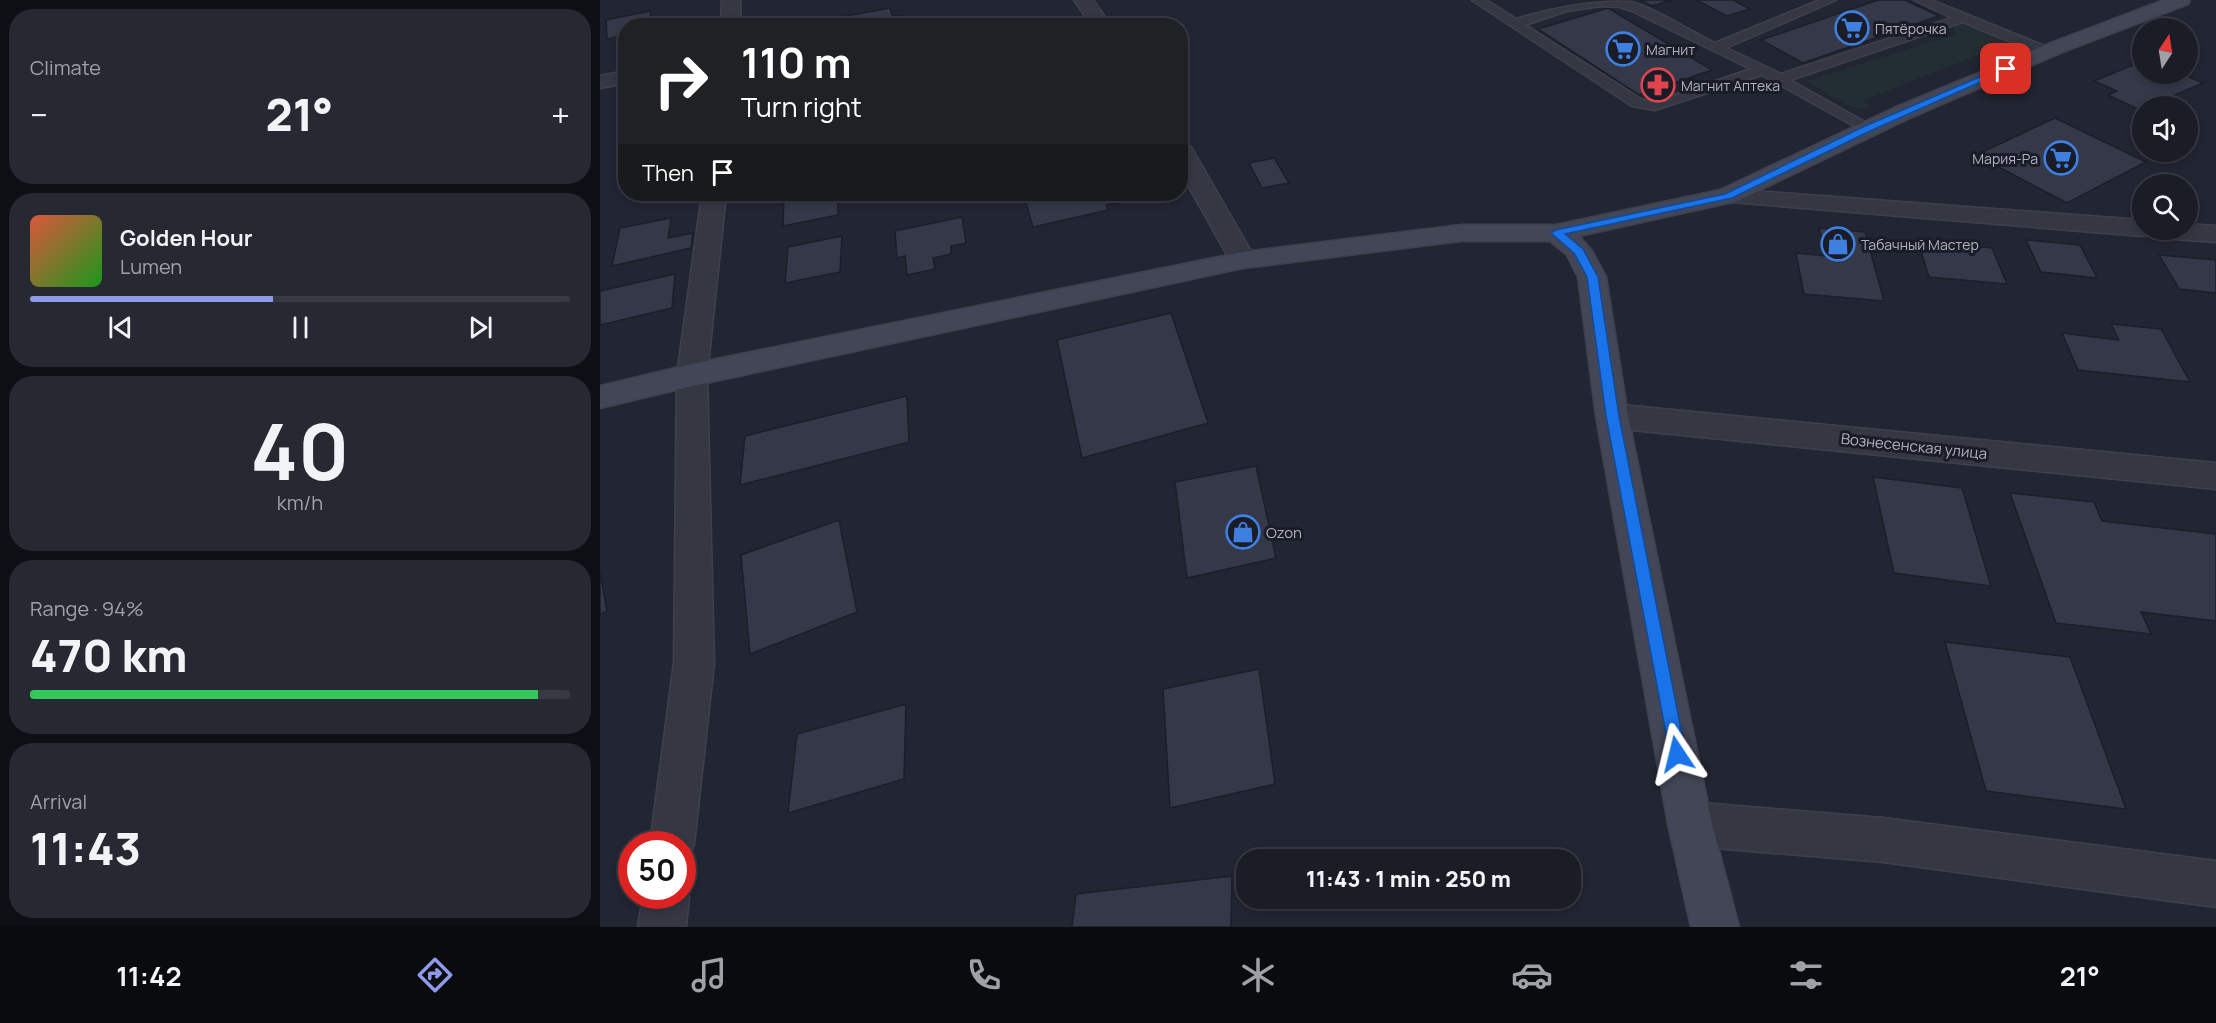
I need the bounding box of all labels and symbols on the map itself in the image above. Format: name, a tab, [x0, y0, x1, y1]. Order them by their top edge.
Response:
supermarket icon: Пятёрочка	[1834, 10, 1870, 46]
north arrow	[2132, 18, 2198, 84]
place label: Пятёрочка	[1875, 19, 1947, 38]
supermarket icon: Магнит	[1605, 31, 1641, 67]
place label: Магнит	[1646, 40, 1695, 59]
pin	[1980, 43, 2031, 94]
pharmacy icon: Магнит Аптека	[1640, 67, 1676, 103]
place label: Магнит Аптека	[1681, 76, 1780, 95]
supermarket icon: Мария-Ра	[2043, 140, 2079, 176]
place label: Мария-Ра	[1972, 149, 2038, 168]
shop icon: Табачный Мастер	[1820, 226, 1856, 262]
place label: Табачный Мастер	[1861, 235, 1979, 254]
street label: Вознесенская улица	[1840, 428, 1988, 464]
shop icon: Ozon	[1225, 514, 1261, 550]
place label: Ozon	[1266, 522, 1302, 543]
position arrow	[1645, 722, 1709, 786]
speed limit sign: 50	[618, 831, 696, 909]

